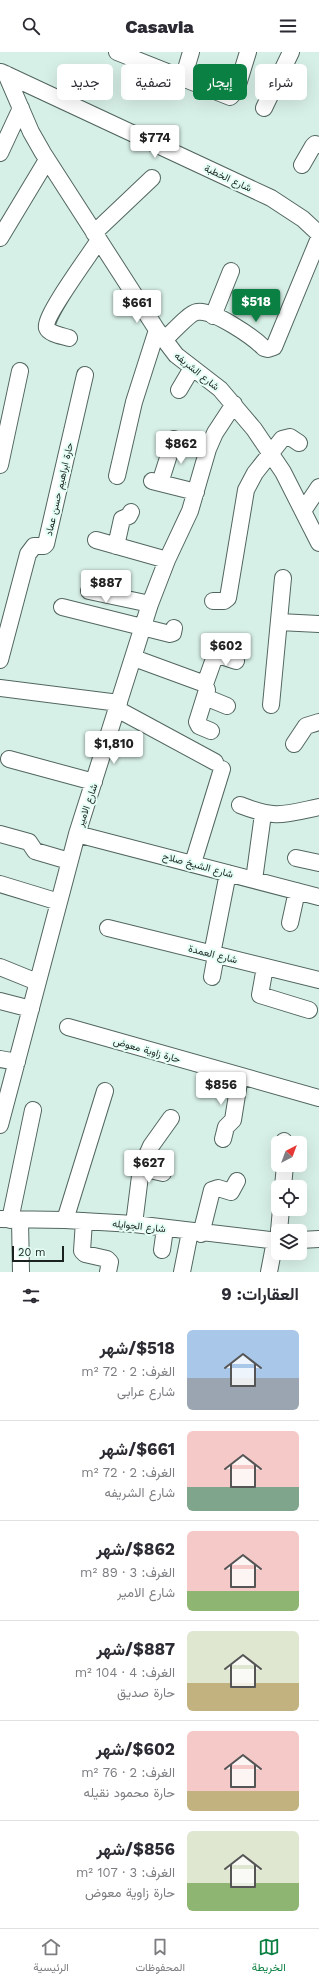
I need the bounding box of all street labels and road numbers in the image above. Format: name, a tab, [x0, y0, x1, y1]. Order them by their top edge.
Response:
street label: شارع الخطبة	[202, 162, 254, 195]
street label: شارع الشريفه	[172, 350, 222, 393]
street label: حارة ابراهيم حسن عماد	[43, 441, 76, 537]
street label: شارع الامير	[74, 782, 100, 829]
street label: شارع الشيخ صلاح	[161, 850, 235, 881]
street label: شارع العمدة	[187, 943, 239, 966]
street label: حارة زاوية معوض	[112, 1035, 182, 1066]
street label: شارع الجوايله	[112, 1218, 166, 1235]

